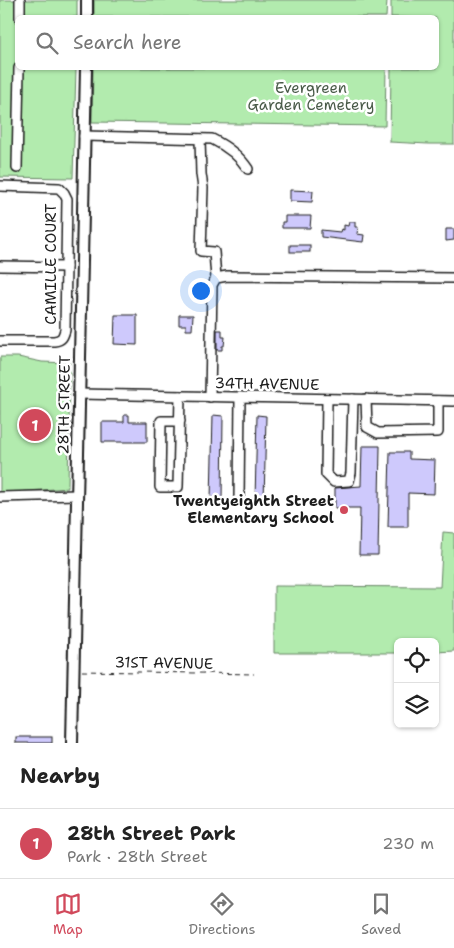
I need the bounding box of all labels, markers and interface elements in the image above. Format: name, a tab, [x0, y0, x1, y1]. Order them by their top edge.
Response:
search box	[15, 15, 439, 70]
icon: search	[33, 29, 61, 57]
text: Search here	[73, 30, 182, 55]
park label: Evergreen Garden Cemetery	[248, 78, 374, 115]
street label: CAMILLE COURT	[41, 203, 61, 325]
your location	[188, 278, 214, 304]
street label: 28TH STREET	[53, 355, 75, 455]
street label: 34TH AVENUE	[214, 373, 320, 395]
pin: 1	[19, 406, 51, 444]
place label: Twentyeighth Street Elementary School	[173, 491, 334, 528]
marker: Twentyeighth Street Elementary School	[338, 504, 350, 516]
map controls	[394, 638, 439, 728]
button: locate	[394, 638, 439, 683]
street label: 31ST AVENUE	[114, 652, 214, 674]
button: layers	[394, 683, 439, 728]
text: Nearby	[20, 762, 100, 790]
text: 28th Street Park	[67, 821, 236, 846]
text: 1	[32, 833, 40, 854]
text: 230 m	[382, 833, 434, 854]
text: Park · 28th Street	[67, 846, 208, 867]
tab: Map	[53, 890, 83, 938]
tab: Directions	[189, 890, 255, 938]
tab: Saved	[361, 890, 401, 938]

